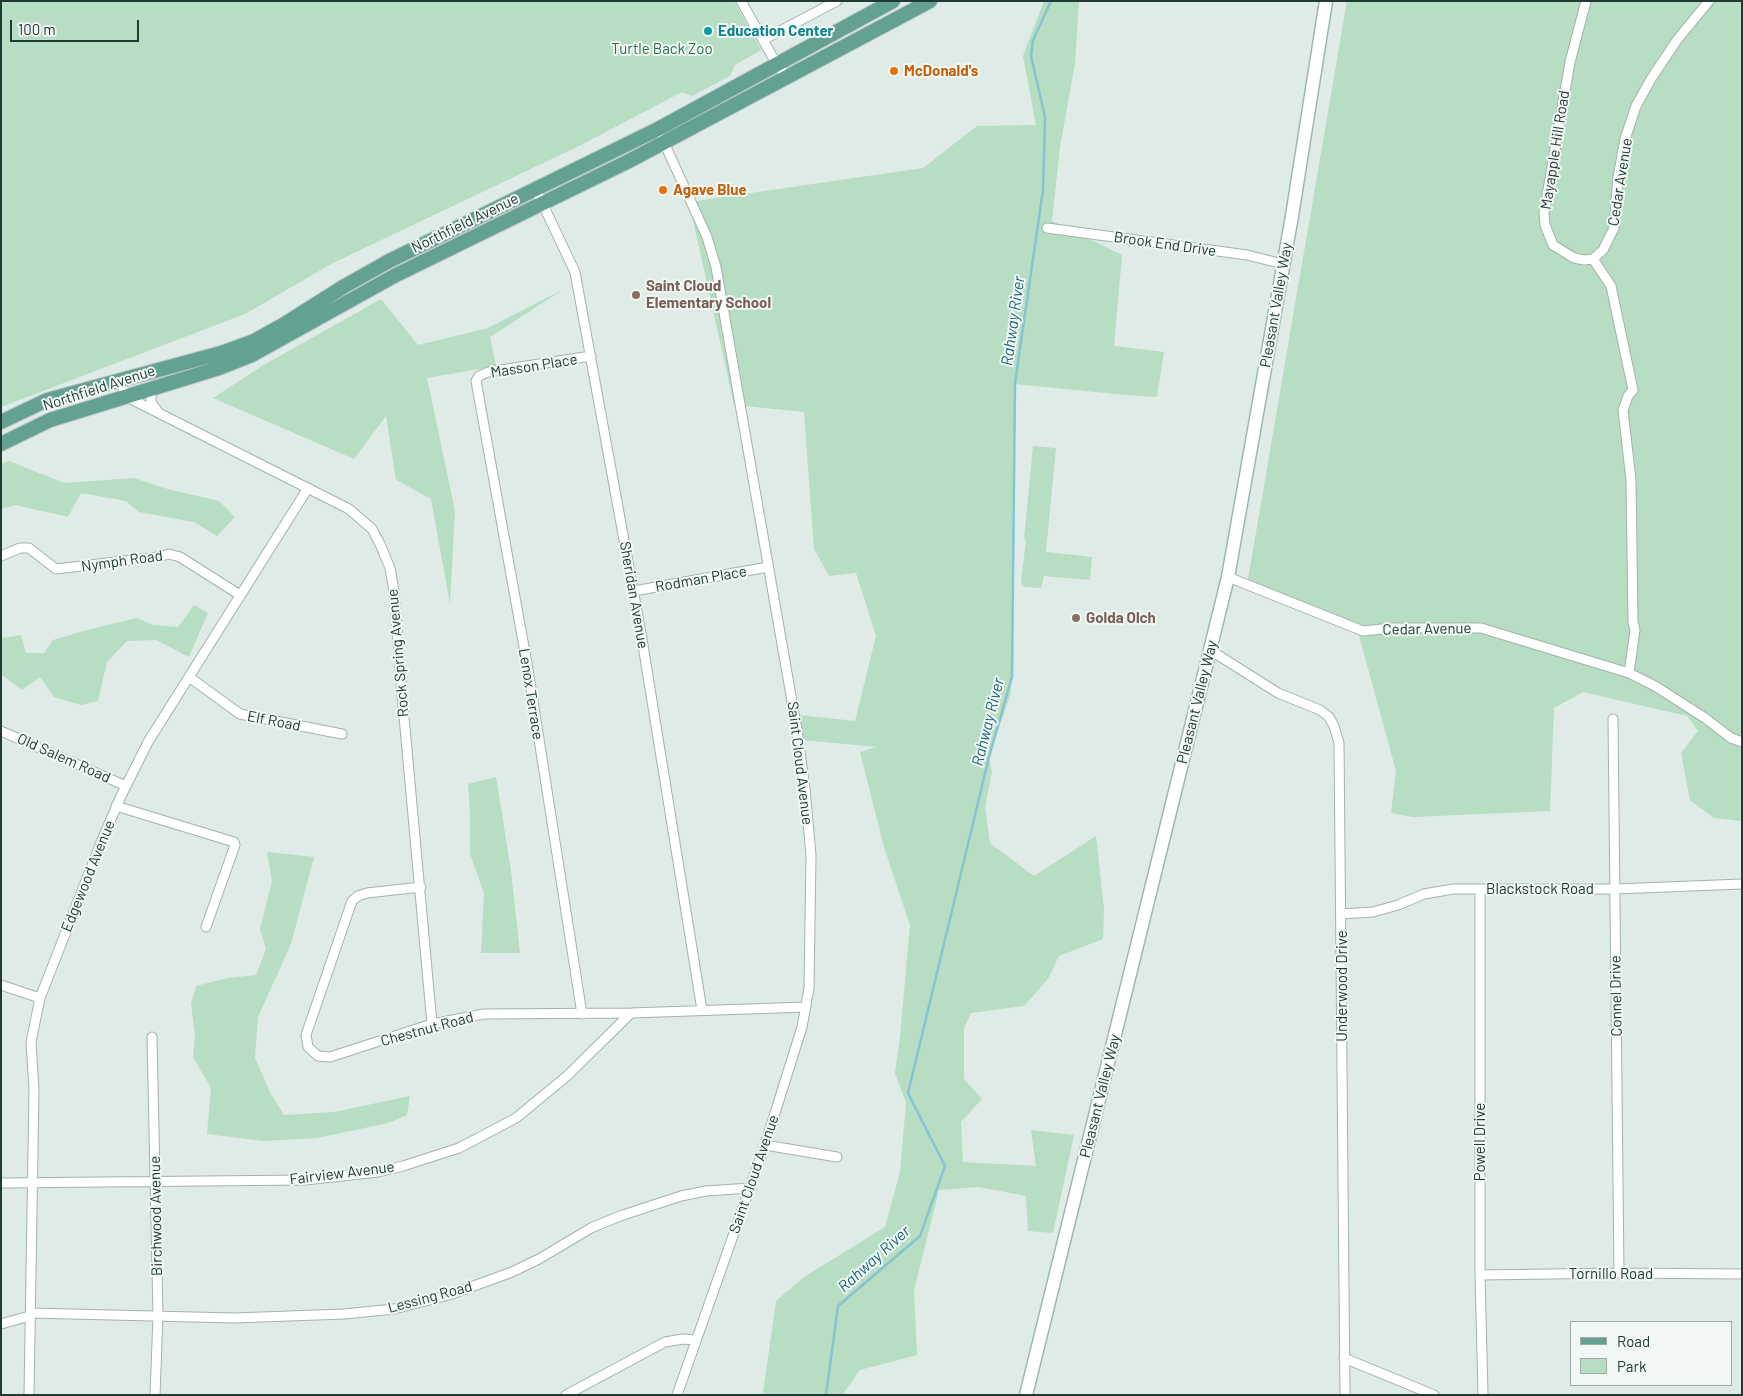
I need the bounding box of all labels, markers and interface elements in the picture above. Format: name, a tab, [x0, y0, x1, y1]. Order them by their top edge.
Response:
scale bar	[12, 10, 141, 42]
text: 100 m	[18, 20, 56, 38]
place label: Education Center	[718, 22, 833, 40]
marker: Education Center	[702, 25, 714, 37]
park label: Turtle Back Zoo	[611, 40, 713, 58]
place label: McDonald's	[904, 62, 978, 80]
marker: McDonald's	[888, 65, 900, 77]
street label: Mayapple Hill Road	[1537, 89, 1573, 211]
street label: Cedar Avenue	[1604, 137, 1636, 227]
place label: Agave Blue	[673, 181, 747, 199]
marker: Agave Blue	[657, 184, 669, 196]
street label: Northfield Avenue	[408, 189, 522, 257]
street label: Brook End Drive	[1113, 228, 1217, 260]
street label: Pleasant Valley Way	[1256, 241, 1296, 369]
water label: Rahway River	[997, 275, 1029, 367]
place label: Saint Cloud Elementary School	[646, 277, 771, 312]
marker: Saint Cloud Elementary School	[630, 289, 642, 301]
street label: Masson Place	[489, 350, 579, 382]
street label: Northfield Avenue	[41, 361, 157, 415]
street label: Sheridan Avenue	[616, 540, 652, 650]
street label: Nymph Road	[80, 546, 164, 576]
street label: Rodman Place	[654, 562, 748, 596]
street label: Rock Spring Avenue	[383, 588, 413, 718]
place label: Golda Olch	[1086, 609, 1156, 627]
marker: Golda Olch	[1070, 612, 1082, 624]
street label: Cedar Avenue	[1382, 619, 1472, 639]
street label: Pleasant Valley Way	[1173, 638, 1221, 766]
street label: Lenox Terrace	[515, 647, 547, 741]
water label: Rahway River	[968, 676, 1008, 768]
street label: Saint Cloud Avenue	[783, 700, 817, 826]
street label: Elf Road	[246, 707, 302, 735]
street label: Old Salem Road	[14, 729, 114, 787]
street label: Edgewood Avenue	[57, 818, 119, 934]
street label: Blackstock Road	[1486, 880, 1594, 898]
street label: Underwood Drive	[1333, 930, 1351, 1042]
street label: Connel Drive	[1606, 955, 1626, 1037]
street label: Chestnut Road	[379, 1008, 475, 1050]
street label: Pleasant Valley Way	[1076, 1032, 1124, 1160]
street label: Powell Drive	[1471, 1103, 1489, 1181]
street label: Saint Cloud Avenue	[725, 1112, 783, 1236]
street label: Birchwood Avenue	[146, 1156, 166, 1276]
street label: Fairview Avenue	[288, 1158, 396, 1188]
water label: Rahway River	[834, 1222, 914, 1296]
street label: Tornillo Road	[1569, 1265, 1653, 1283]
street label: Lessing Road	[386, 1277, 474, 1317]
legend	[1570, 1321, 1733, 1386]
text: Road	[1617, 1332, 1650, 1350]
text: Park	[1617, 1357, 1646, 1375]

